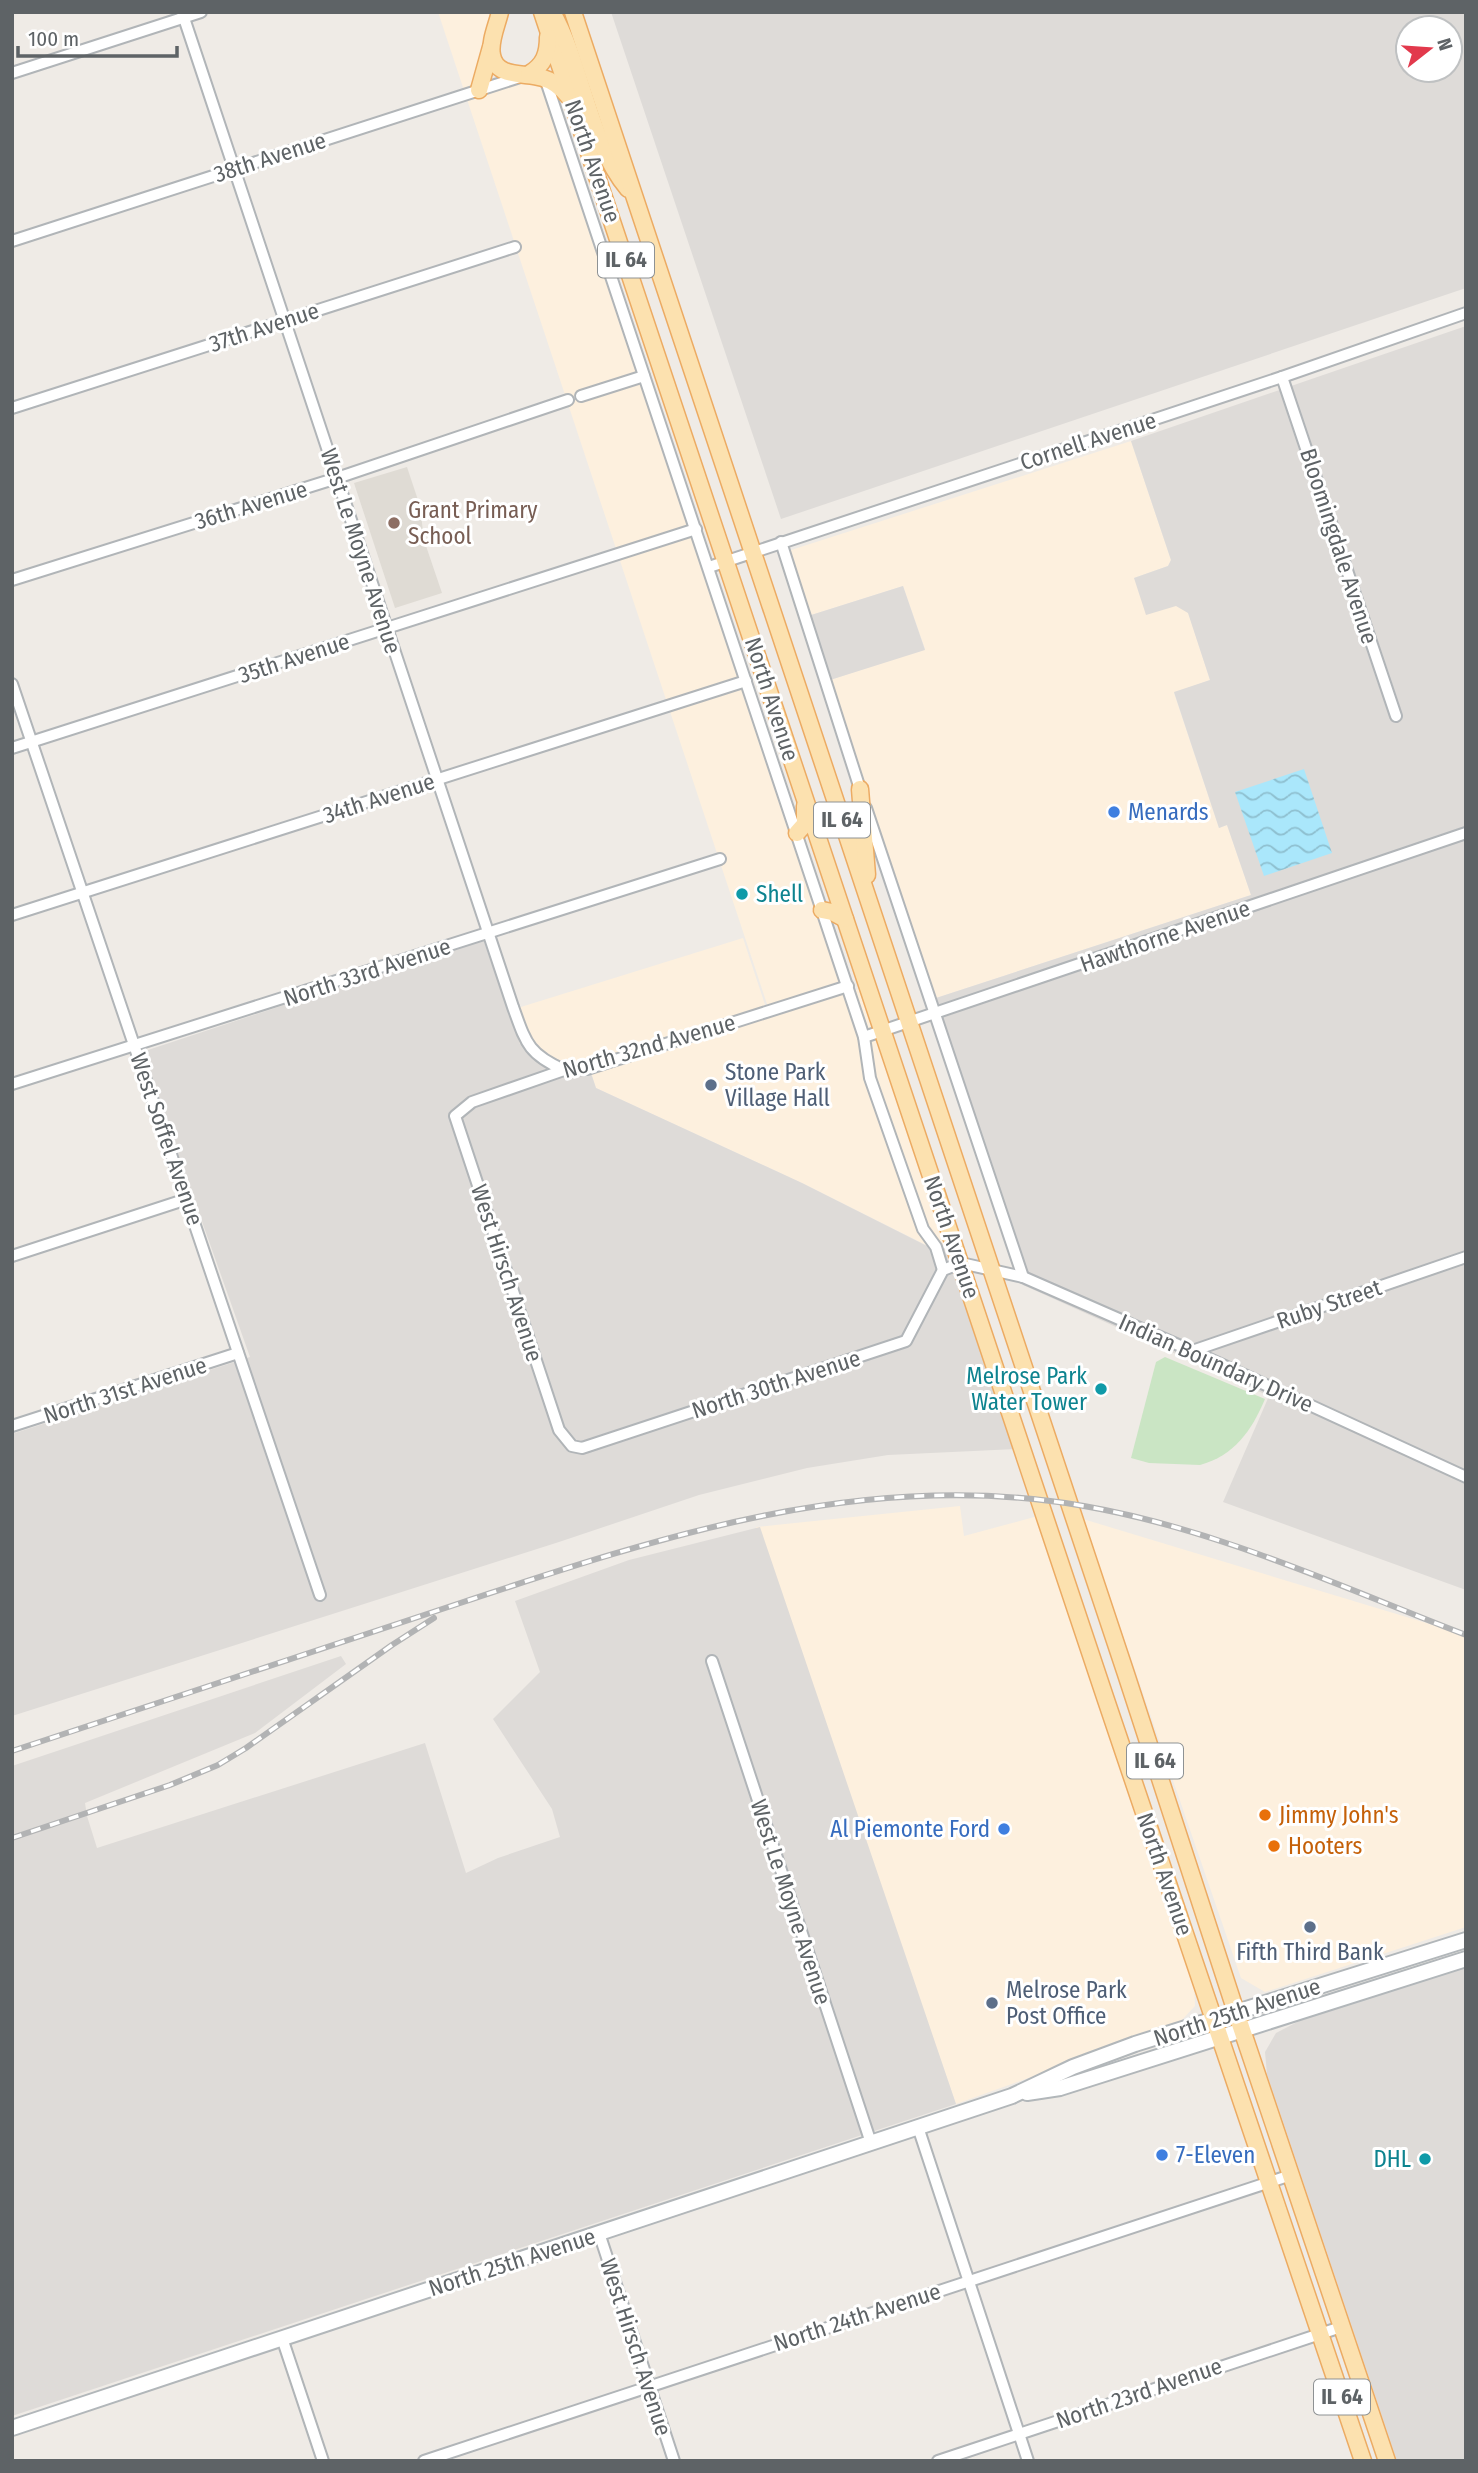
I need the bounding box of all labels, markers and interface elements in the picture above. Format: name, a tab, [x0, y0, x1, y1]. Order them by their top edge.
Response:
scale bar	[18, 14, 177, 58]
north arrow	[1394, 14, 1464, 84]
text: 100 m	[28, 26, 79, 52]
text: N	[1432, 35, 1457, 53]
street label: North Avenue	[559, 96, 627, 226]
street label: 38th Avenue	[210, 126, 330, 188]
road number: IL 64	[598, 243, 654, 278]
street label: 37th Avenue	[206, 296, 322, 358]
street label: Cornell Avenue	[1016, 406, 1160, 476]
street label: West Le Moyne Avenue	[315, 445, 407, 657]
street label: Bloomingdale Avenue	[1294, 445, 1384, 647]
street label: 36th Avenue	[191, 475, 311, 535]
place label: Grant Primary School	[408, 496, 538, 550]
marker: Grant Primary School	[386, 515, 402, 531]
street label: 35th Avenue	[235, 627, 353, 689]
street label: North Avenue	[739, 634, 805, 764]
street label: 34th Avenue	[320, 767, 438, 829]
place label: Menards	[1128, 798, 1209, 826]
road number: IL 64	[814, 802, 870, 838]
marker: Menards	[1106, 804, 1122, 820]
place label: Shell	[756, 880, 803, 908]
marker: Shell	[734, 886, 750, 902]
street label: Hawthorne Avenue	[1076, 894, 1254, 978]
street label: North 33rd Avenue	[280, 932, 454, 1012]
street label: North 32nd Avenue	[559, 1008, 739, 1084]
street label: West Soffel Avenue	[124, 1049, 210, 1229]
place label: Stone Park Village Hall	[725, 1058, 830, 1112]
marker: Stone Park Village Hall	[703, 1077, 719, 1093]
street label: North Avenue	[918, 1172, 986, 1302]
street label: West Hirsch Avenue	[465, 1181, 549, 1365]
street label: Ruby Street	[1273, 1273, 1386, 1335]
street label: Indian Boundary Drive	[1114, 1308, 1318, 1418]
street label: North 30th Avenue	[688, 1344, 864, 1424]
street label: North 31st Avenue	[40, 1350, 210, 1430]
place label: Melrose Park Water Tower	[966, 1362, 1087, 1416]
marker: Melrose Park Water Tower	[1093, 1381, 1109, 1397]
road number: IL 64	[1127, 1744, 1183, 1778]
street label: West Le Moyne Avenue	[745, 1796, 837, 2008]
place label: Jimmy John's	[1279, 1801, 1399, 1829]
marker: Jimmy John's	[1257, 1807, 1273, 1823]
street label: North Avenue	[1131, 1809, 1199, 1939]
place label: Al Piemonte Ford	[830, 1815, 990, 1843]
marker: Al Piemonte Ford	[996, 1821, 1012, 1837]
place label: Hooters	[1288, 1832, 1362, 1860]
marker: Hooters	[1266, 1838, 1282, 1854]
marker: Fifth Third Bank	[1302, 1919, 1318, 1935]
place label: Fifth Third Bank	[1236, 1938, 1384, 1966]
street label: North 25th Avenue	[1150, 1972, 1324, 2052]
place label: Melrose Park Post Office	[1006, 1976, 1127, 2030]
marker: Melrose Park Post Office	[984, 1995, 1000, 2011]
place label: 7-Eleven	[1176, 2141, 1255, 2169]
place label: DHL	[1374, 2145, 1411, 2173]
marker: 7-Eleven	[1154, 2147, 1170, 2163]
marker: DHL	[1417, 2151, 1433, 2167]
street label: North 25th Avenue	[425, 2222, 599, 2302]
street label: West Hirsch Avenue	[594, 2255, 678, 2439]
street label: North 24th Avenue	[770, 2277, 944, 2357]
street label: North 23rd Avenue	[1052, 2351, 1226, 2435]
road number: IL 64	[1314, 2380, 1370, 2414]

